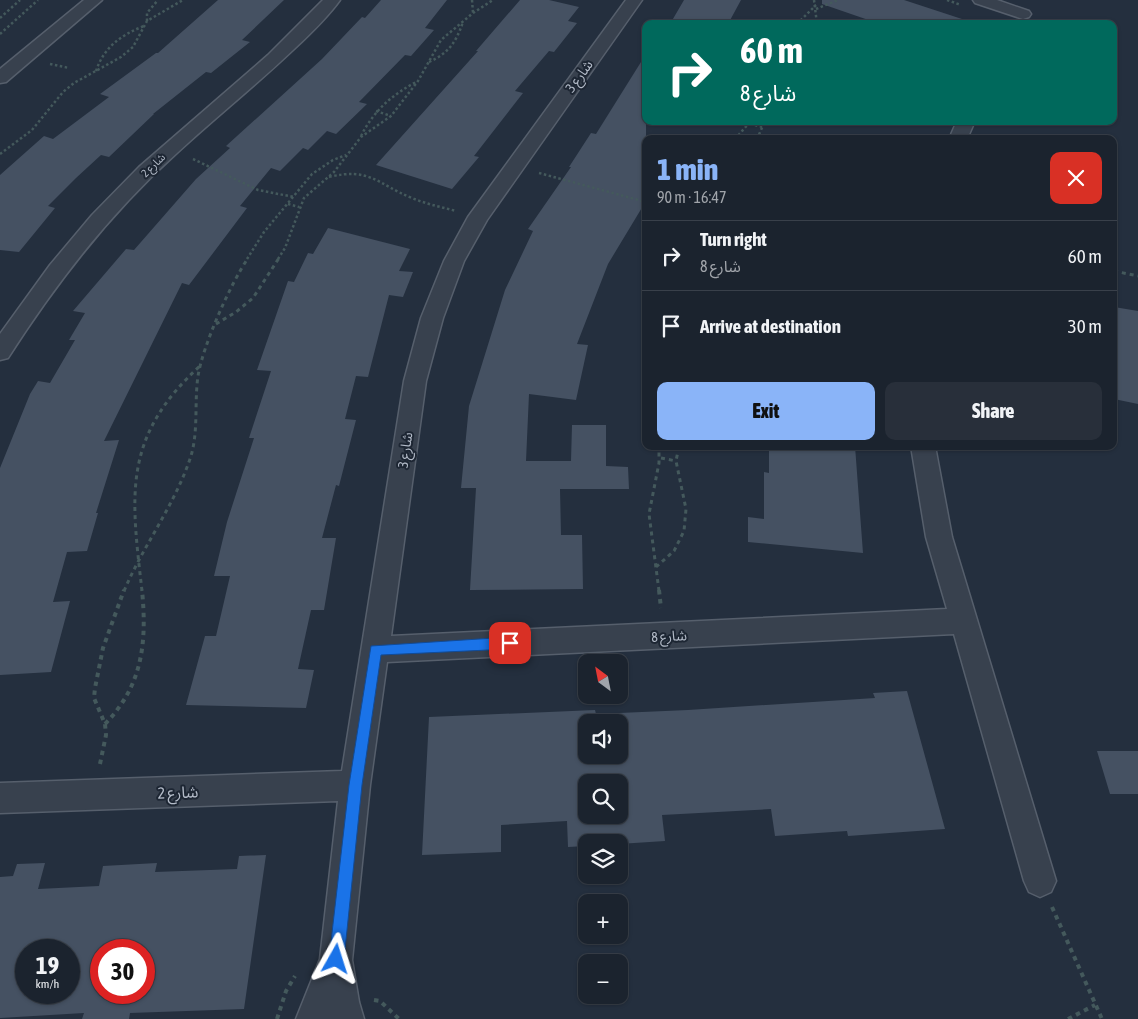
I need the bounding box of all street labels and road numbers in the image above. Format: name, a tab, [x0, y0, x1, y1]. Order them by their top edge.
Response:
street label: شارع 3	[562, 57, 598, 97]
street label: شارع 2	[139, 151, 169, 181]
street label: شارع 3	[395, 431, 418, 469]
street label: شارع 8	[651, 627, 687, 648]
street label: شارع 2	[157, 782, 199, 806]

